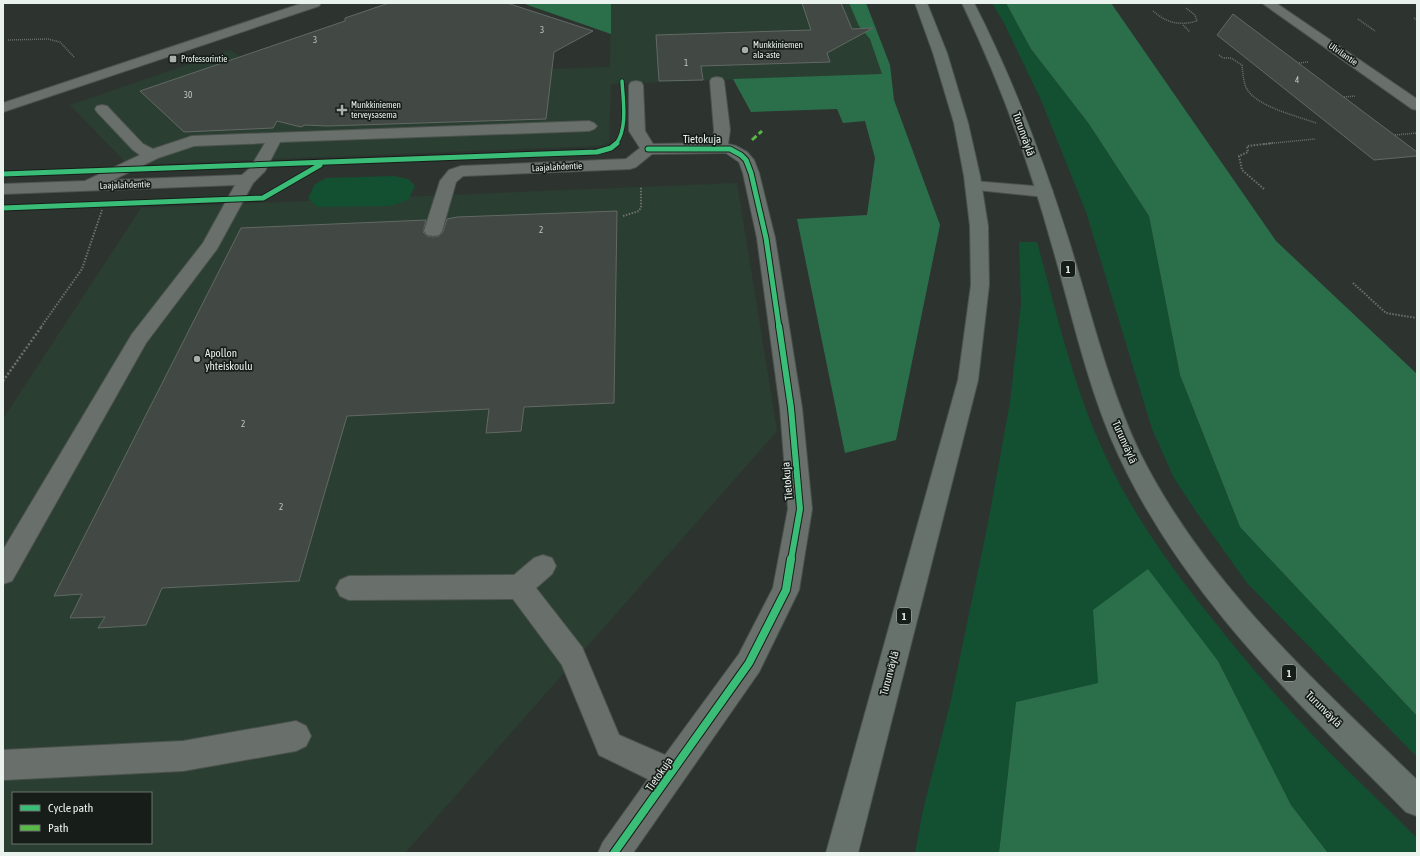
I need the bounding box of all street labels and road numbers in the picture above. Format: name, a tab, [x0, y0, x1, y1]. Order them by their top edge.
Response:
street label: Ulvilantie	[1327, 40, 1359, 68]
street label: Turunväylä	[1011, 111, 1037, 157]
street label: Tietokuja	[683, 133, 721, 145]
street label: Laajalahdentie	[532, 161, 582, 173]
street label: Laajalahdentie	[100, 179, 150, 191]
road number: 1	[1061, 261, 1075, 277]
street label: Turunväylä	[1110, 419, 1140, 465]
street label: Tietokuja	[779, 461, 795, 501]
road number: 1	[897, 608, 911, 624]
street label: Turunväylä	[877, 649, 901, 697]
road number: 1	[1282, 665, 1296, 681]
street label: Turunväylä	[1304, 689, 1344, 729]
street label: Tietokuja	[643, 755, 675, 793]

